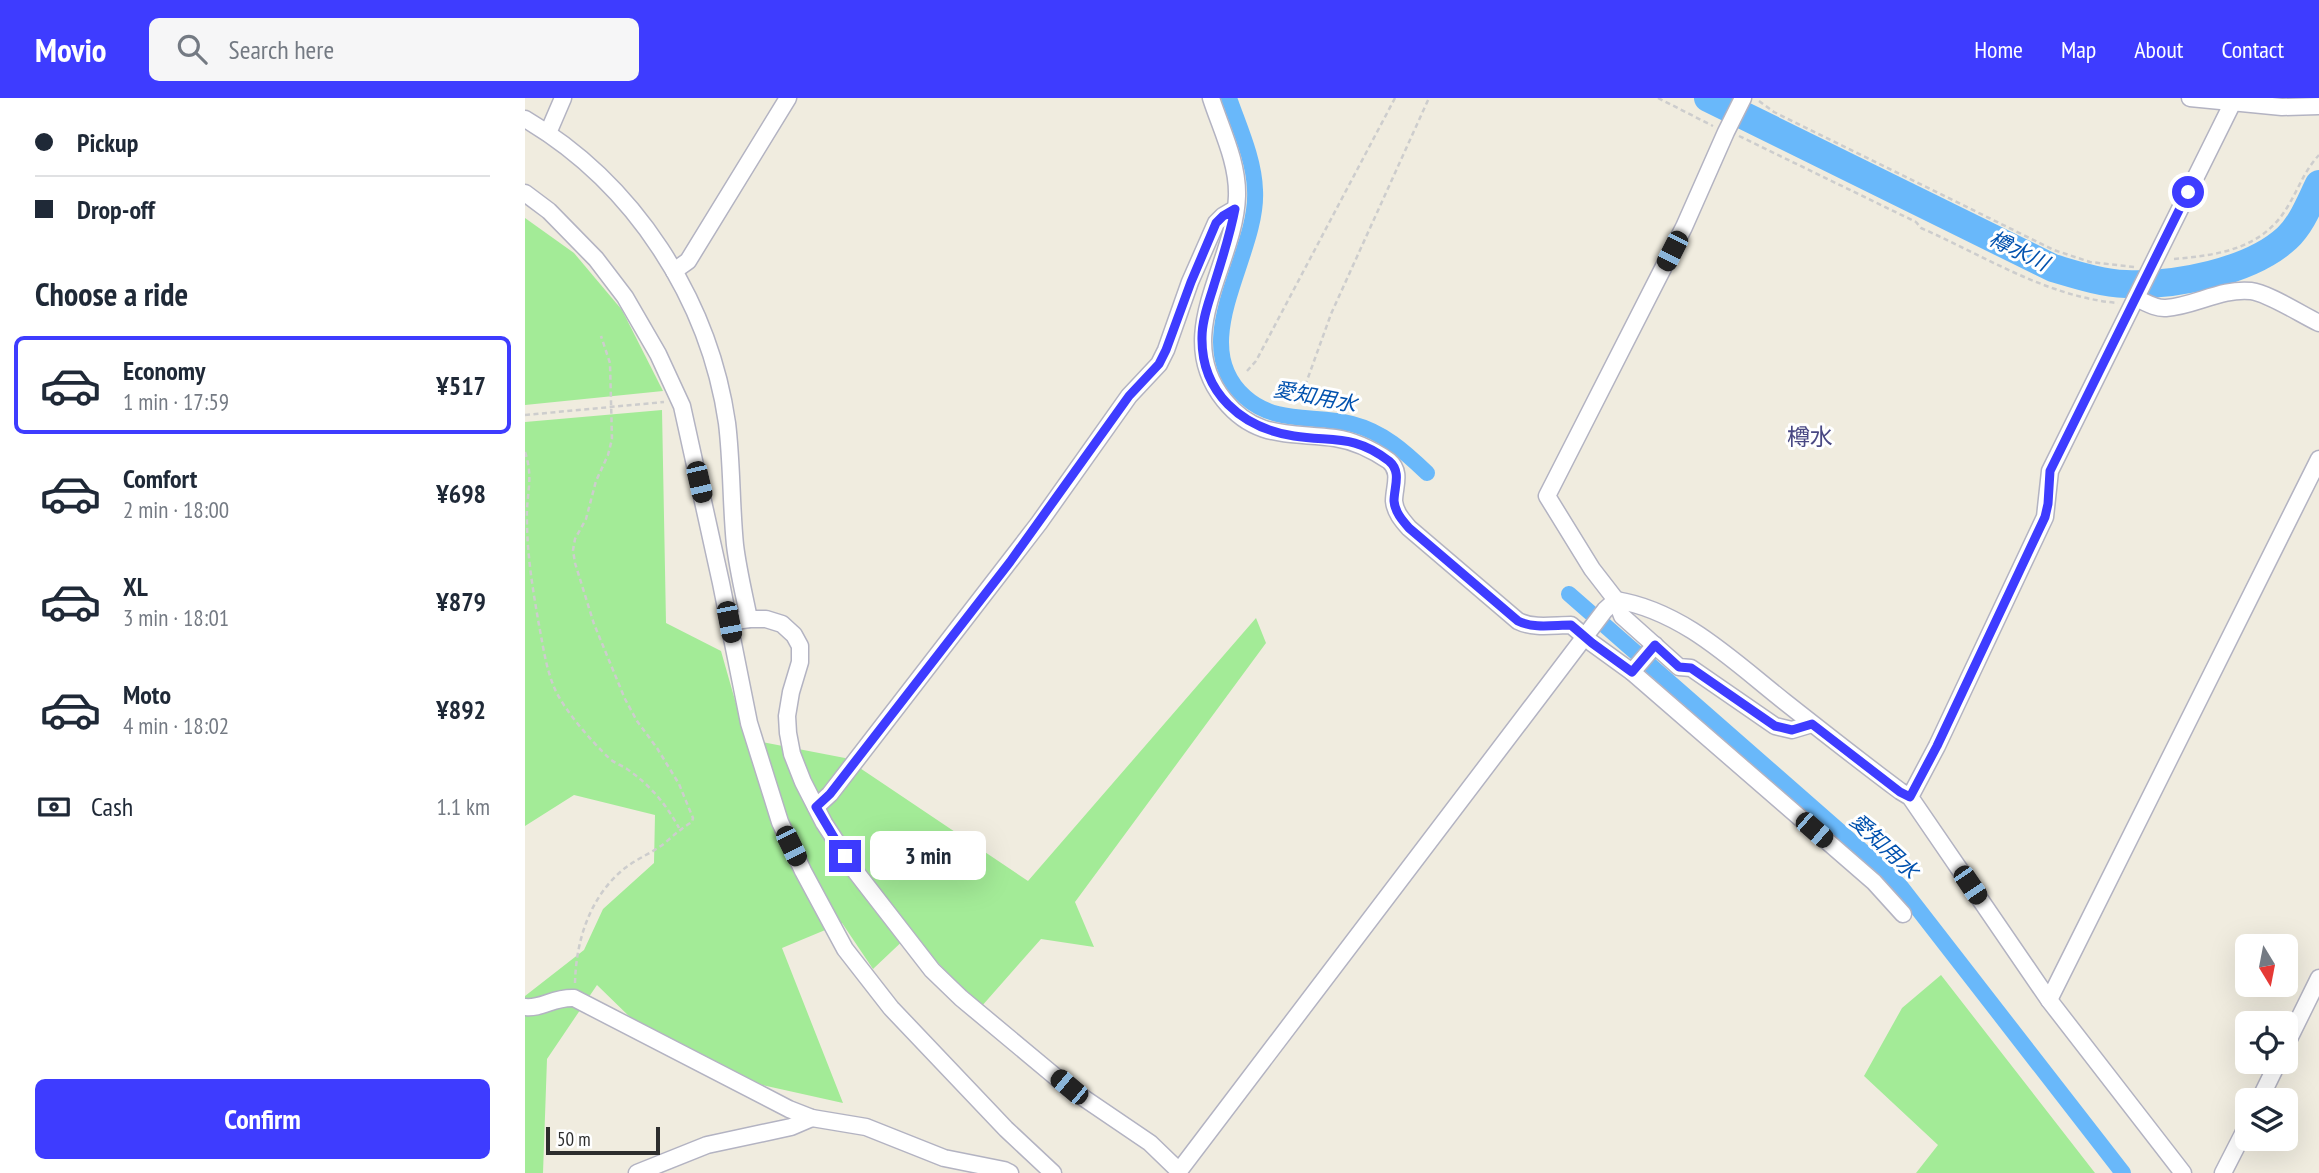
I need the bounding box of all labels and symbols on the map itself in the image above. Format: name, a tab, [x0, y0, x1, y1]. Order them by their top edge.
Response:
route start	[2172, 176, 2204, 208]
water label: 樽水川	[1985, 225, 2055, 277]
car	[1654, 228, 1691, 274]
water label: 愛知用水	[1271, 375, 1361, 418]
district label: 樽水	[1787, 422, 1833, 451]
car	[685, 459, 714, 505]
car	[715, 599, 744, 645]
water label: 愛知用水	[1844, 807, 1926, 886]
car	[1792, 808, 1837, 852]
car	[773, 823, 810, 869]
callout: 3 min	[869, 832, 985, 880]
route end	[829, 840, 861, 872]
car	[1950, 862, 1991, 908]
north arrow	[2235, 934, 2298, 998]
car	[1047, 1065, 1092, 1109]
scale bar	[546, 1124, 660, 1156]

